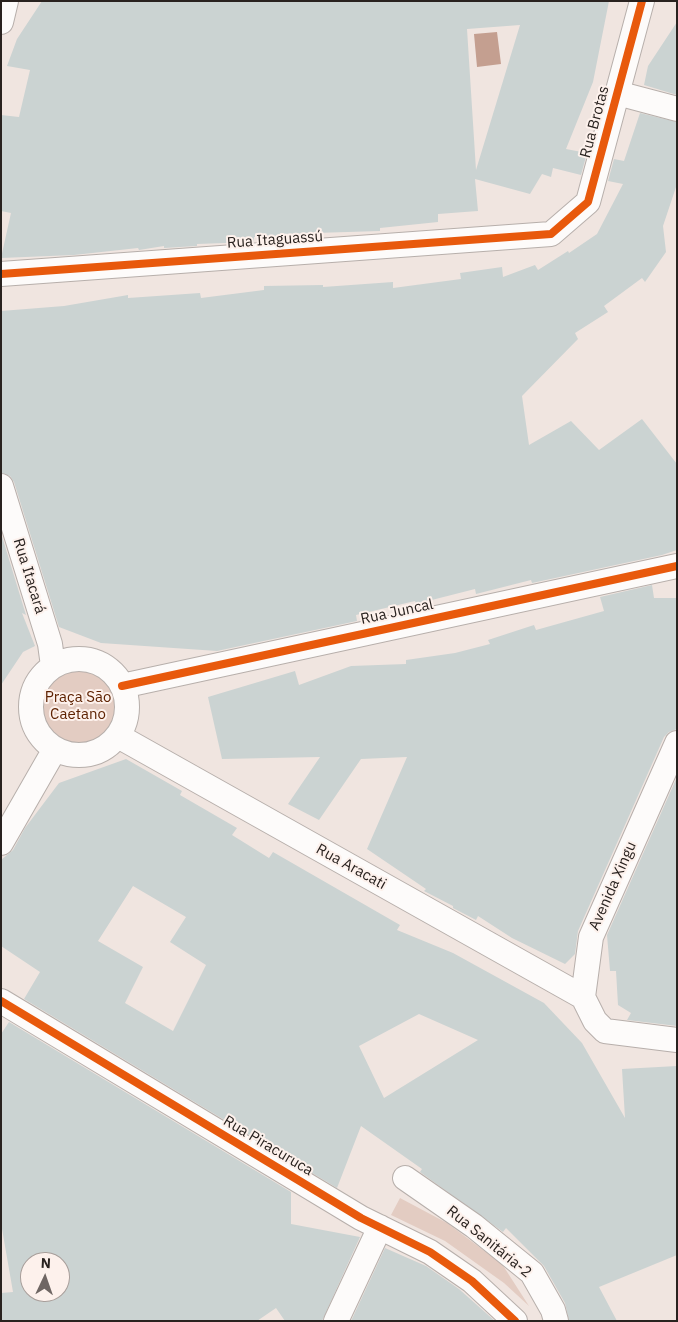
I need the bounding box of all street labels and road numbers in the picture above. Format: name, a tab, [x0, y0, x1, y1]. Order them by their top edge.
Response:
street label: Rua Brotas	[577, 84, 613, 160]
street label: Rua Itaguassú	[226, 228, 324, 252]
street label: Rua Itacará	[9, 536, 49, 616]
street label: Rua Juncal	[359, 596, 435, 628]
street label: Avenida Xingu	[585, 839, 641, 933]
street label: Rua Aracati	[313, 840, 389, 894]
street label: Rua Piracuruca	[220, 1112, 316, 1180]
street label: Rua Sanitária-2	[443, 1202, 535, 1282]

